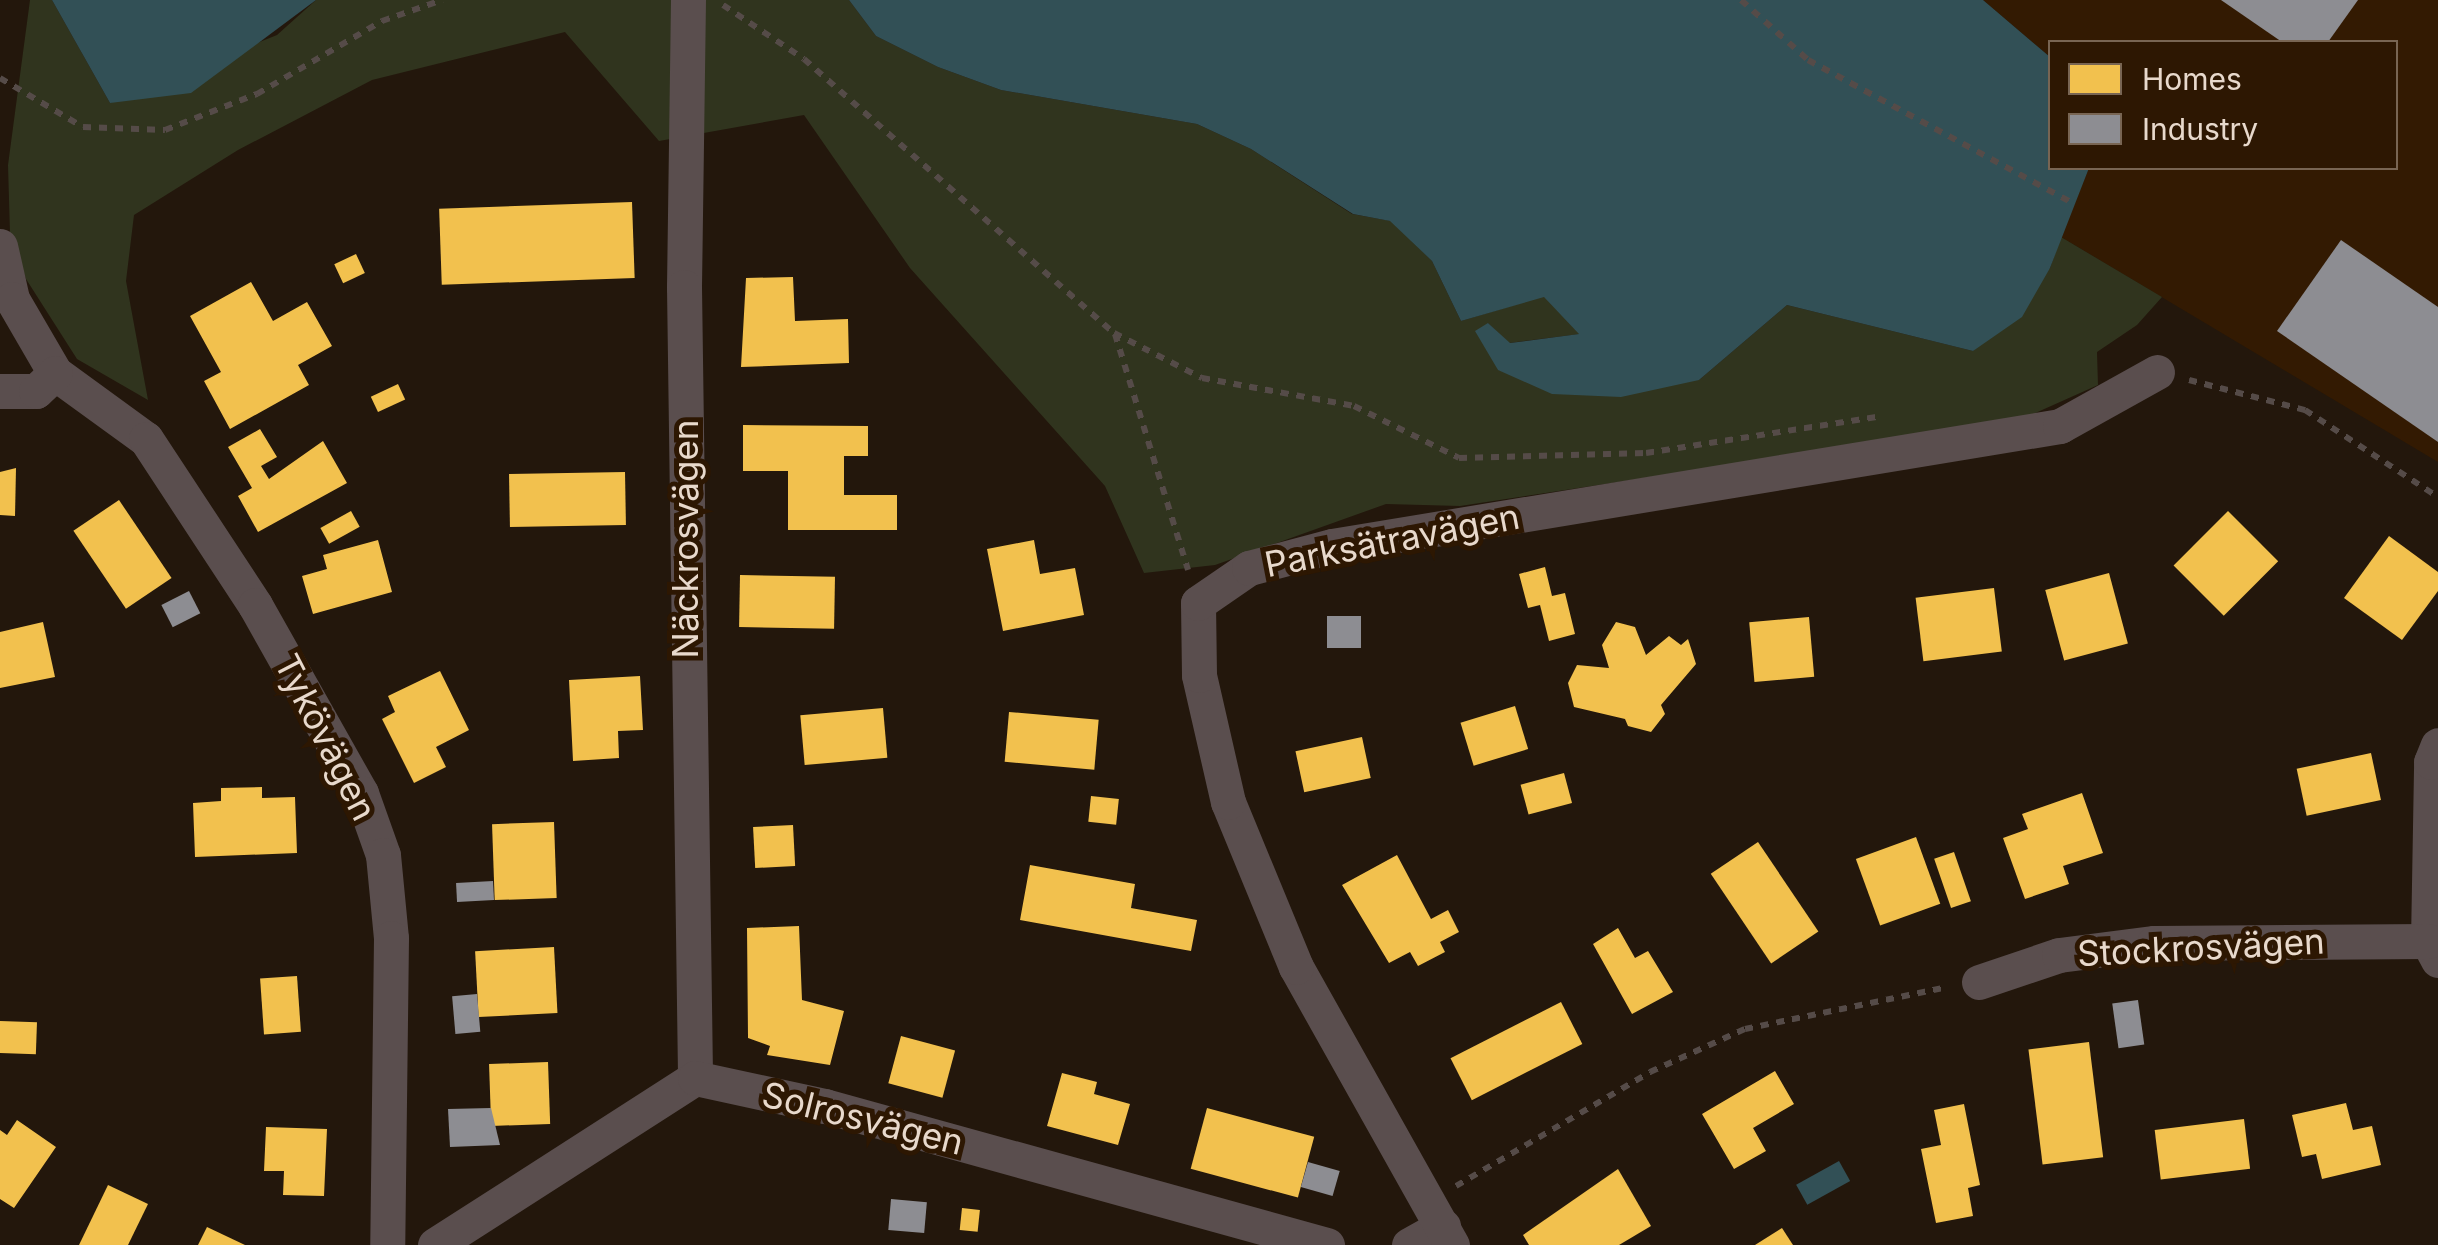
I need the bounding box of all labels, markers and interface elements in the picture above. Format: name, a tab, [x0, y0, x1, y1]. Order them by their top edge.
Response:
legend	[2048, 40, 2398, 170]
text: Homes	[2142, 61, 2242, 97]
text: Industry	[2142, 111, 2258, 147]
street label: Näckrosvägen	[664, 420, 706, 658]
street label: Parksätravägen	[1261, 495, 1523, 585]
street label: Tykövägen	[266, 647, 386, 827]
street label: Stockrosvägen	[2076, 920, 2326, 974]
street label: Solrosvägen	[758, 1073, 968, 1163]

